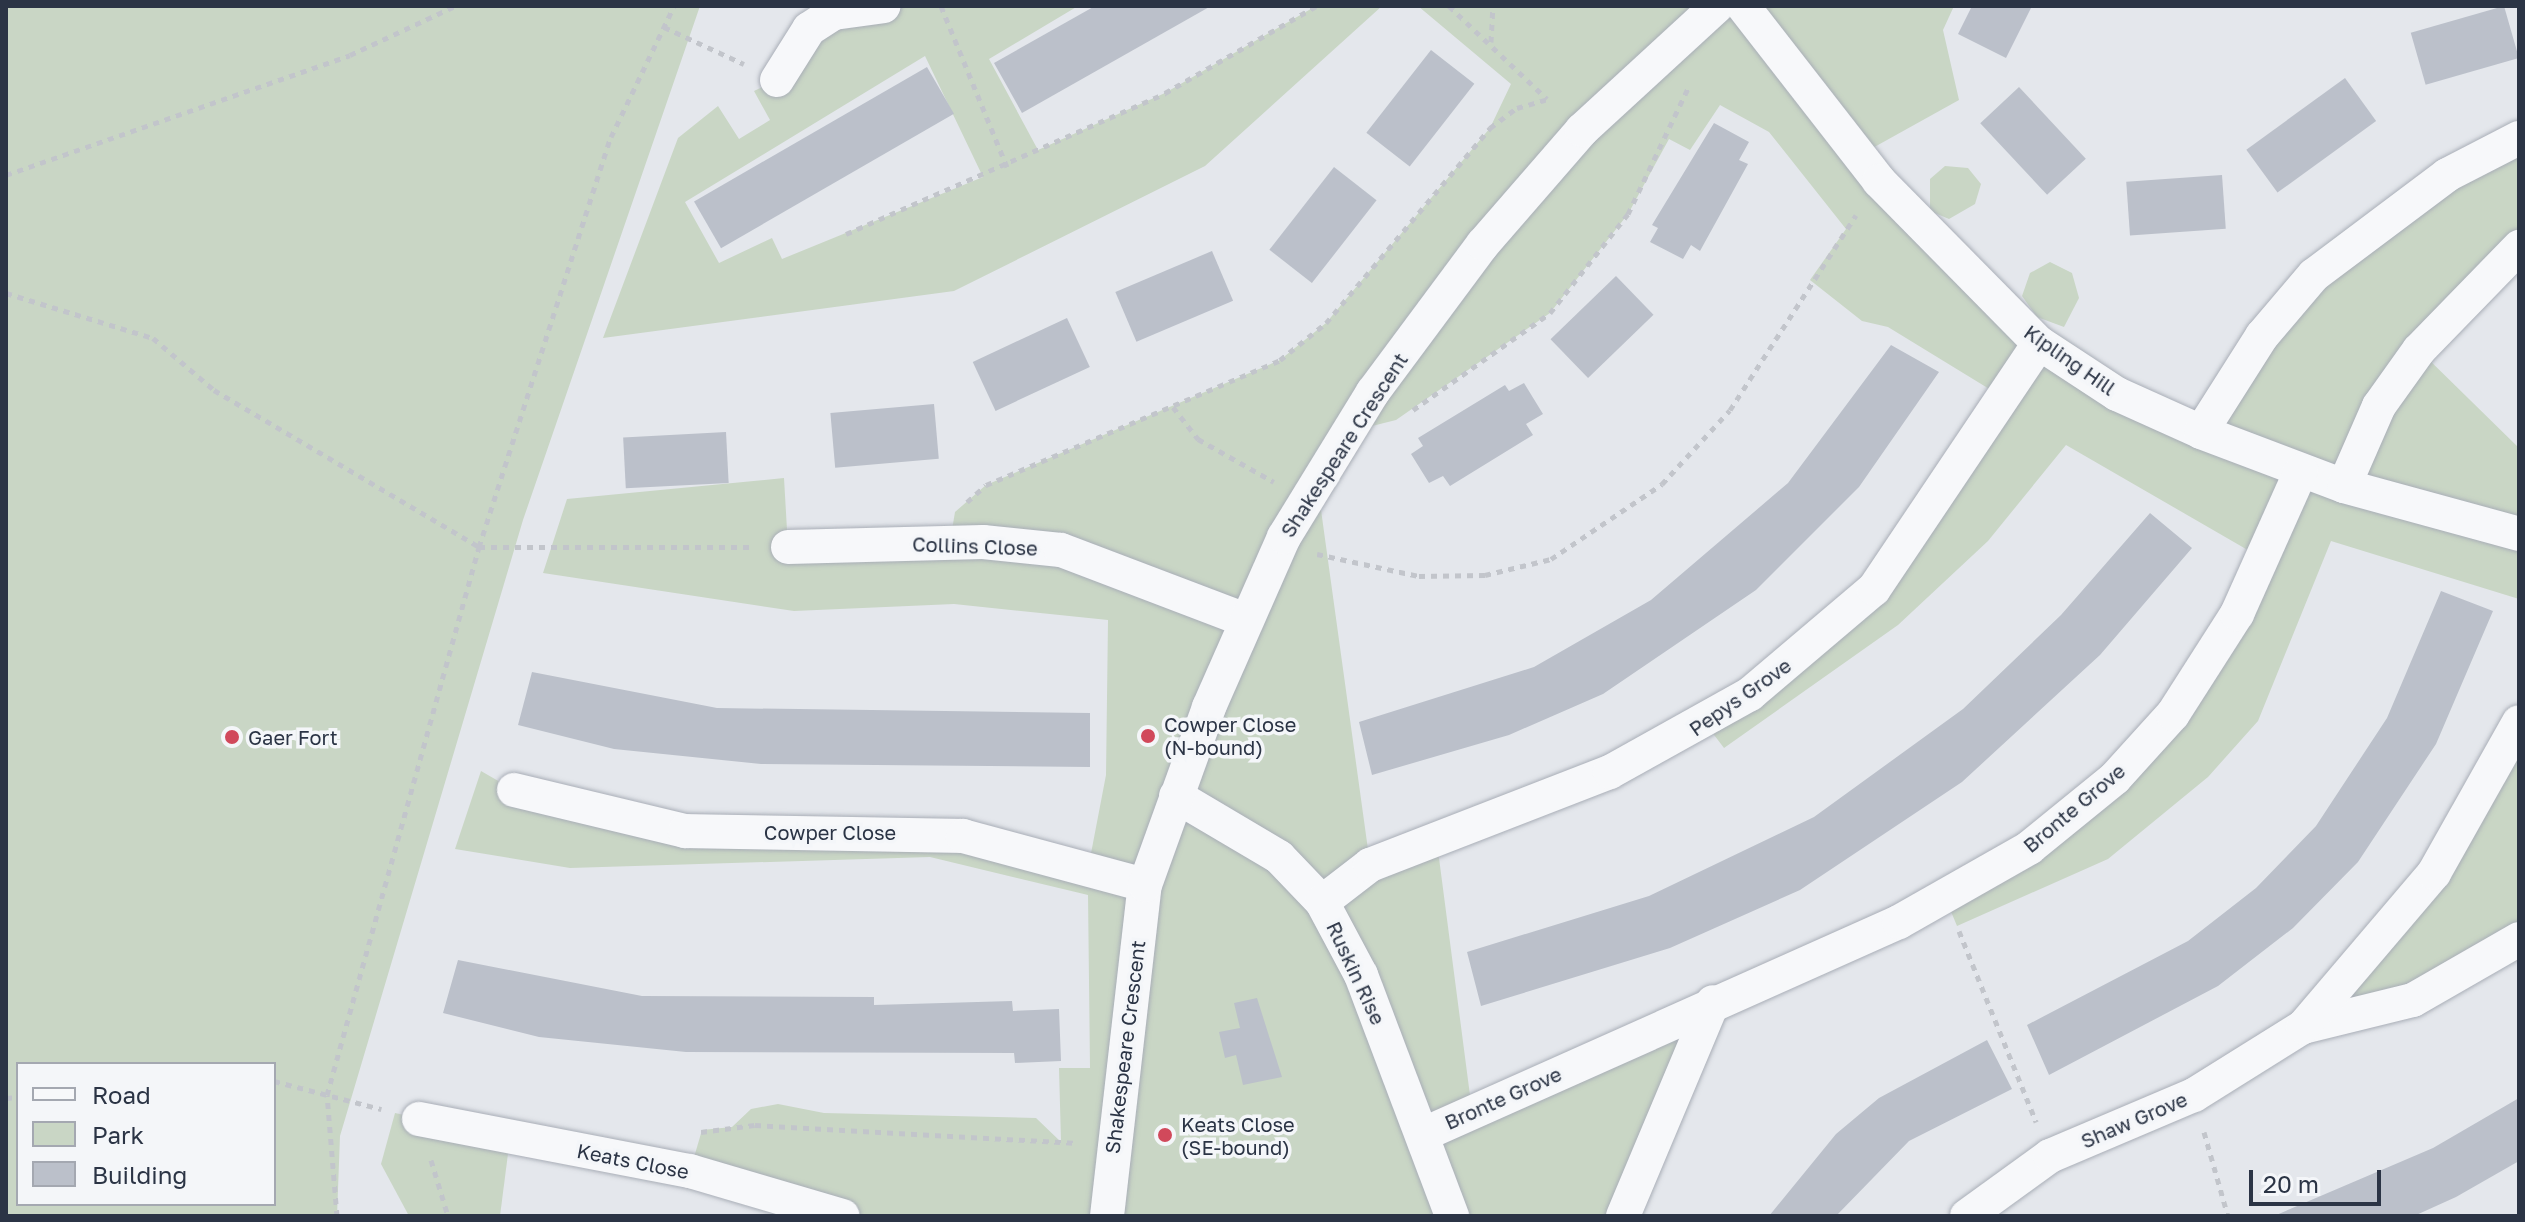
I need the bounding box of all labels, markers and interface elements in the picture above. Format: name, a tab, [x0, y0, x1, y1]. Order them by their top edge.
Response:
street label: Kipling Hill	[2020, 320, 2120, 400]
street label: Shakespeare Crescent	[1275, 348, 1413, 542]
street label: Collins Close	[912, 532, 1038, 560]
street label: Pepys Grove	[1684, 653, 1796, 741]
place label: Cowper Close (N-bound)	[1164, 712, 1296, 759]
place label: Gaer Fort	[248, 725, 338, 749]
marker: Cowper Close (N-bound)	[1139, 727, 1157, 745]
marker: Gaer Fort	[223, 728, 241, 746]
street label: Bronte Grove	[2018, 759, 2130, 857]
street label: Cowper Close	[764, 820, 896, 844]
street label: Ruskin Rise	[1322, 918, 1390, 1028]
street label: Shakespeare Crescent	[1100, 939, 1150, 1155]
legend	[16, 1062, 276, 1206]
street label: Bronte Grove	[1441, 1062, 1565, 1134]
text: Road	[92, 1080, 151, 1109]
street label: Shaw Grove	[2077, 1087, 2191, 1153]
place label: Keats Close (SE-bound)	[1181, 1112, 1295, 1159]
text: Park	[92, 1120, 144, 1149]
marker: Keats Close (SE-bound)	[1156, 1126, 1174, 1144]
street label: Keats Close	[575, 1138, 691, 1184]
scale bar	[2253, 1154, 2385, 1204]
text: Building	[92, 1160, 187, 1189]
text: 20 m	[2263, 1169, 2319, 1198]

